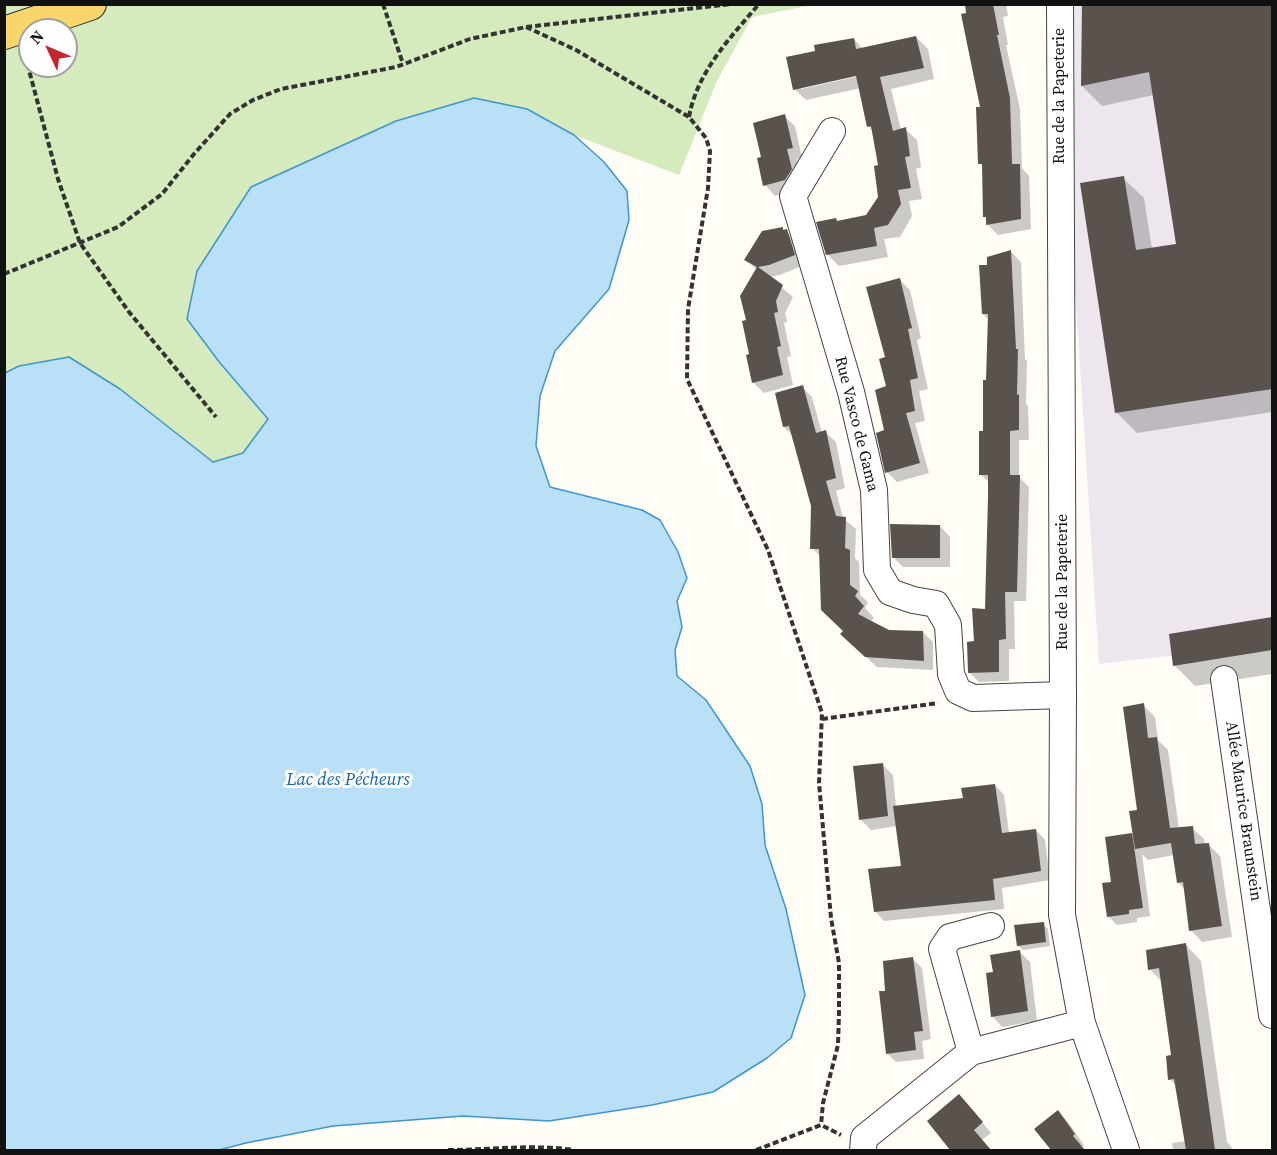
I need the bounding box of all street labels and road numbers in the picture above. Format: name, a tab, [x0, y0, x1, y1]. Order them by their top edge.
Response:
street label: Rue de la Papeterie	[1050, 28, 1070, 164]
street label: Rue Vasco de Gama	[830, 354, 882, 494]
street label: Rue de la Papeterie	[1053, 514, 1073, 650]
street label: Allée Maurice Braunstein	[1221, 720, 1265, 902]

